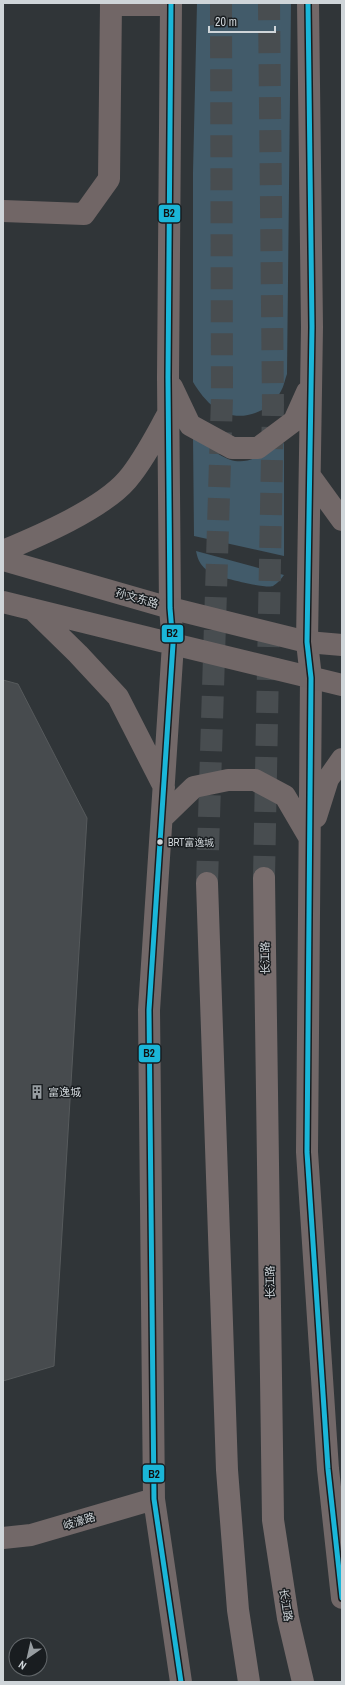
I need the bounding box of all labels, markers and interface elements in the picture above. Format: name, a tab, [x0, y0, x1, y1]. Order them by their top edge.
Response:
scale bar	[209, 8, 275, 34]
text: 20 m	[215, 14, 237, 30]
line badge: B2	[158, 204, 181, 223]
text: B2	[163, 206, 175, 220]
street label: 孙文东路	[114, 585, 160, 611]
line badge: B2	[161, 624, 184, 643]
text: B2	[166, 626, 178, 640]
place label: BRT富逸城	[168, 836, 214, 849]
marker: BRT富逸城	[155, 837, 165, 847]
street label: 长江路	[258, 941, 272, 975]
line badge: B2	[138, 1044, 161, 1063]
text: B2	[143, 1046, 155, 1060]
building icon: 富逸城	[29, 1084, 45, 1100]
place label: 富逸城	[48, 1085, 81, 1099]
street label: 长江路	[263, 1265, 277, 1299]
line badge: B2	[142, 1464, 165, 1483]
text: B2	[148, 1467, 160, 1481]
street label: 岐濠路	[61, 1509, 97, 1533]
street label: 长江路	[277, 1588, 295, 1622]
north arrow	[8, 1637, 48, 1677]
text: N	[16, 1658, 29, 1673]

